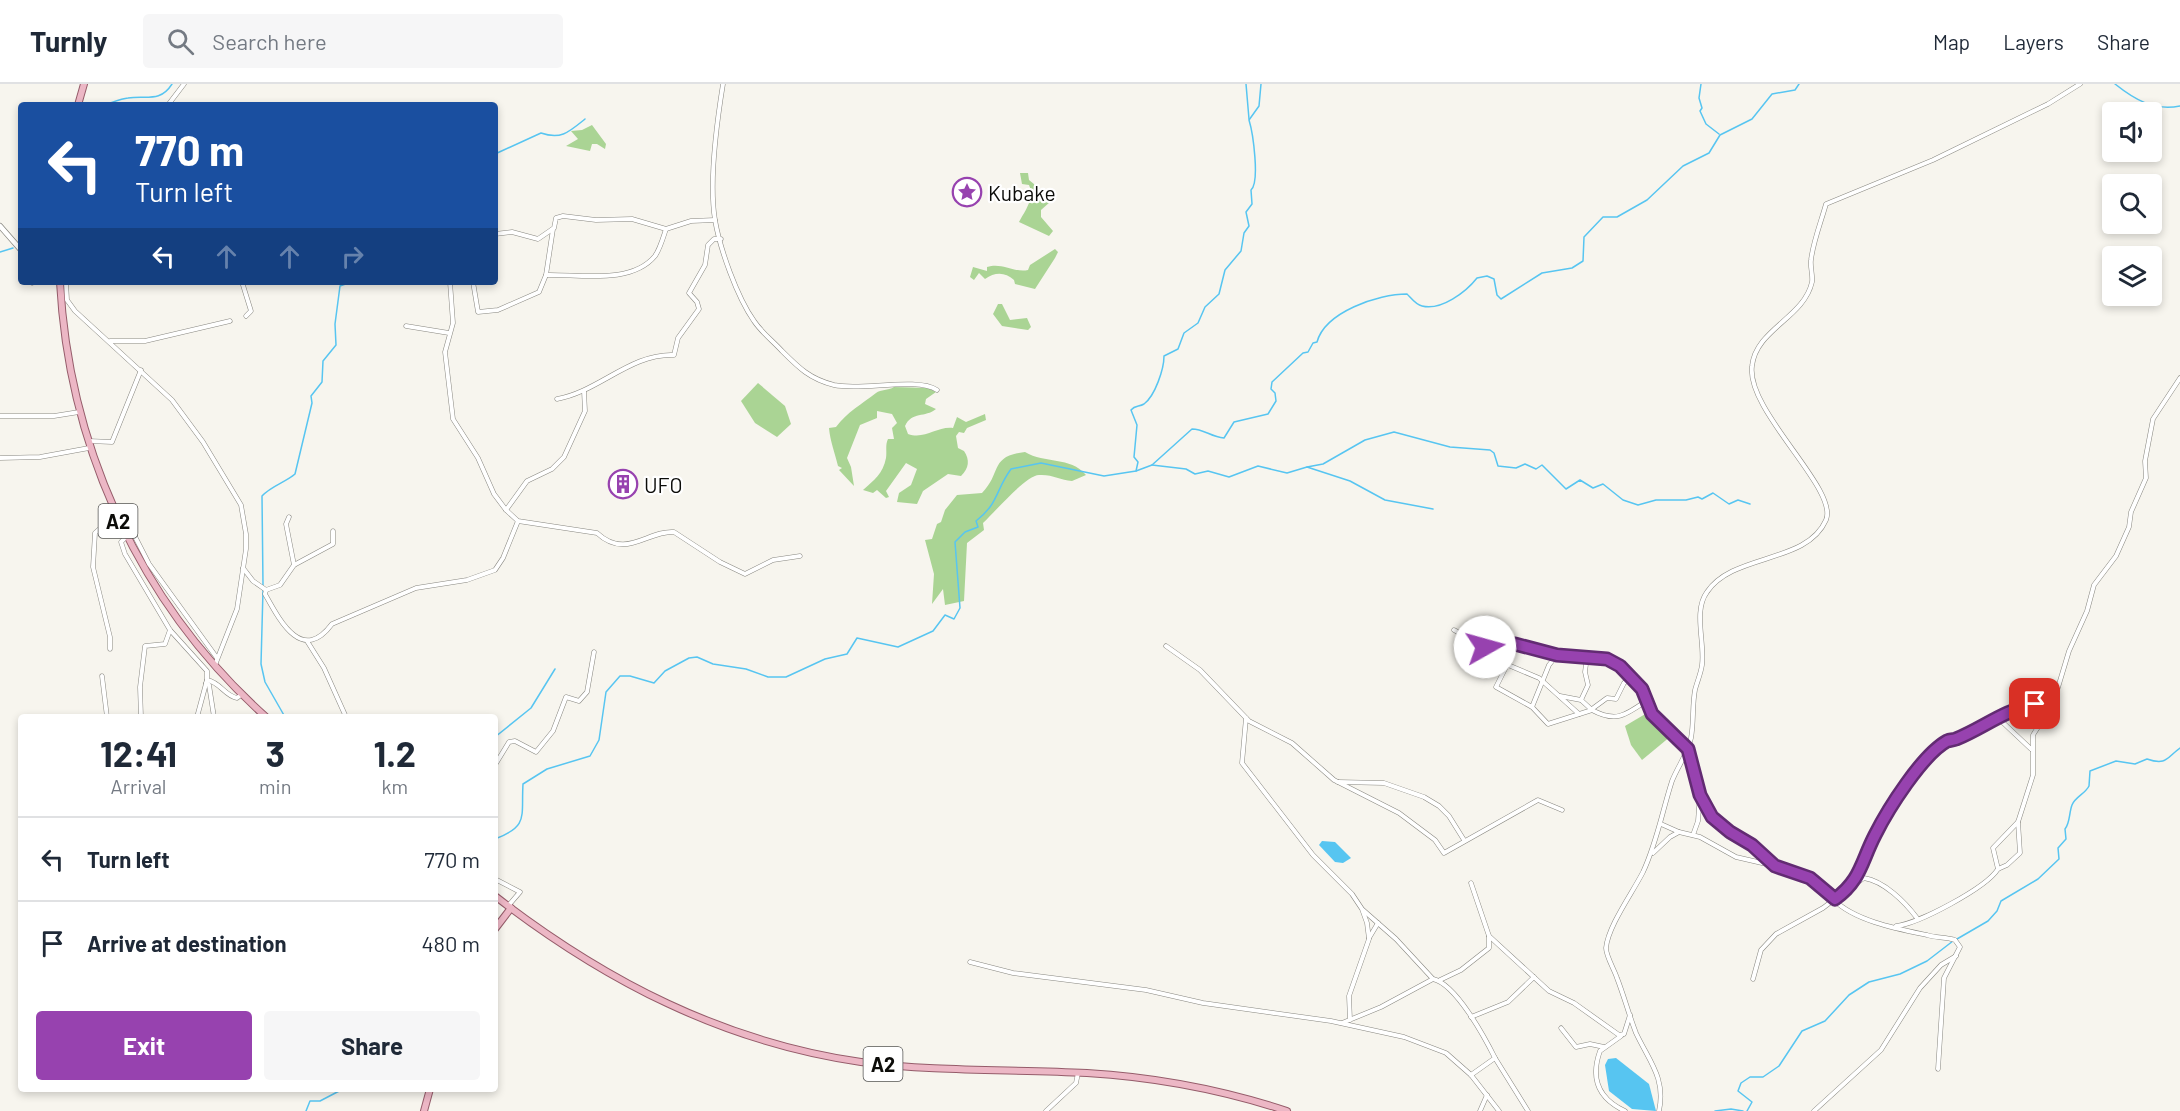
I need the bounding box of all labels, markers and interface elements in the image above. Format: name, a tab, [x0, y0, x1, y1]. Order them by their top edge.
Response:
search box	[143, 14, 563, 68]
text: Turnly	[30, 24, 107, 58]
icon: search	[164, 25, 197, 58]
text: Search here	[212, 28, 327, 54]
text: Map	[1933, 29, 1970, 54]
text: Layers	[2003, 29, 2064, 54]
text: Share	[2097, 29, 2150, 54]
map controls	[2102, 102, 2162, 306]
button: sound	[2102, 102, 2162, 162]
text: 770 m	[135, 124, 244, 174]
icon: left	[36, 126, 114, 204]
button: search	[2102, 174, 2162, 234]
text: Turn left	[135, 175, 233, 207]
place icon: Kubake	[951, 176, 983, 208]
place label: Kubake	[988, 180, 1056, 205]
icon: left	[147, 240, 180, 273]
icon: ahead	[210, 240, 243, 273]
icon: ahead	[273, 240, 306, 273]
icon: right	[336, 240, 369, 273]
button: layers	[2102, 246, 2162, 306]
building icon: UFO	[607, 468, 639, 500]
place label: UFO	[644, 472, 683, 497]
road number: A2	[98, 504, 138, 538]
position arrow	[1453, 615, 1517, 679]
pin	[2009, 678, 2060, 729]
icon: arrive	[2018, 687, 2051, 720]
text: 12:41	[100, 731, 177, 774]
text: 3	[266, 731, 285, 774]
text: 1.2	[373, 731, 416, 774]
text: Arrival	[111, 774, 166, 798]
text: min	[259, 774, 291, 798]
text: km	[381, 774, 408, 798]
icon: left	[36, 843, 69, 876]
text: Turn left	[87, 846, 170, 872]
text: 770 m	[424, 846, 480, 872]
icon: arrive	[36, 927, 69, 960]
text: Arrive at destination	[87, 930, 286, 956]
text: 480 m	[421, 930, 480, 956]
button: Exit	[36, 1011, 252, 1080]
button: Share	[264, 1011, 480, 1080]
road number: A2	[864, 1047, 902, 1081]

